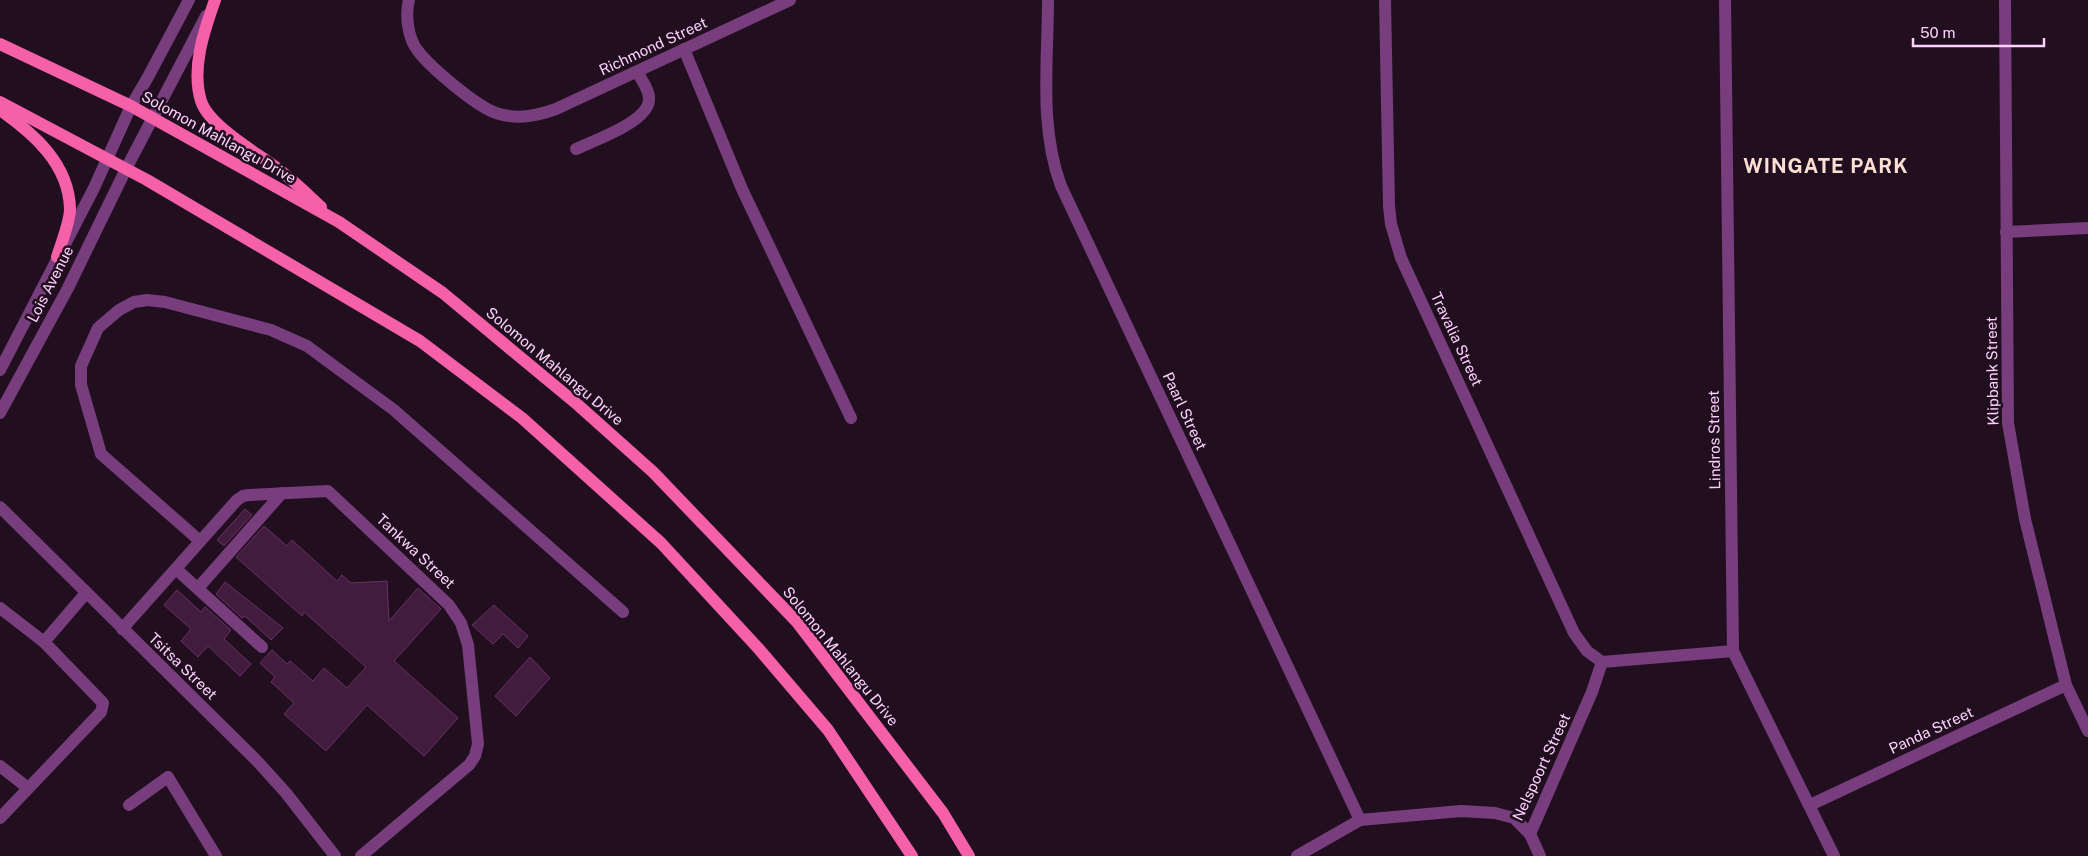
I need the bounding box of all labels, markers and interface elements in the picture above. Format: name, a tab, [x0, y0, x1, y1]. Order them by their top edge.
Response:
street label: Richmond Street	[596, 14, 710, 78]
scale bar	[1913, 15, 2044, 47]
text: 50 m	[1920, 24, 1955, 41]
street label: Solomon Mahlangu Drive	[139, 87, 299, 187]
district label: WINGATE PARK	[1743, 154, 1909, 178]
street label: Lois Avenue	[24, 243, 76, 325]
street label: Travalia Street	[1428, 289, 1486, 389]
street label: Solomon Mahlangu Drive	[483, 304, 627, 428]
street label: Klipbank Street	[1983, 316, 2001, 426]
street label: Paarl Street	[1160, 369, 1210, 453]
street label: Lindros Street	[1705, 390, 1723, 490]
street label: Tankwa Street	[373, 510, 459, 592]
street label: Solomon Mahlangu Drive	[780, 583, 902, 729]
street label: Tsitsa Street	[145, 629, 221, 703]
street label: Panda Street	[1886, 703, 1976, 757]
street label: Nelspoort Street	[1509, 710, 1573, 823]

